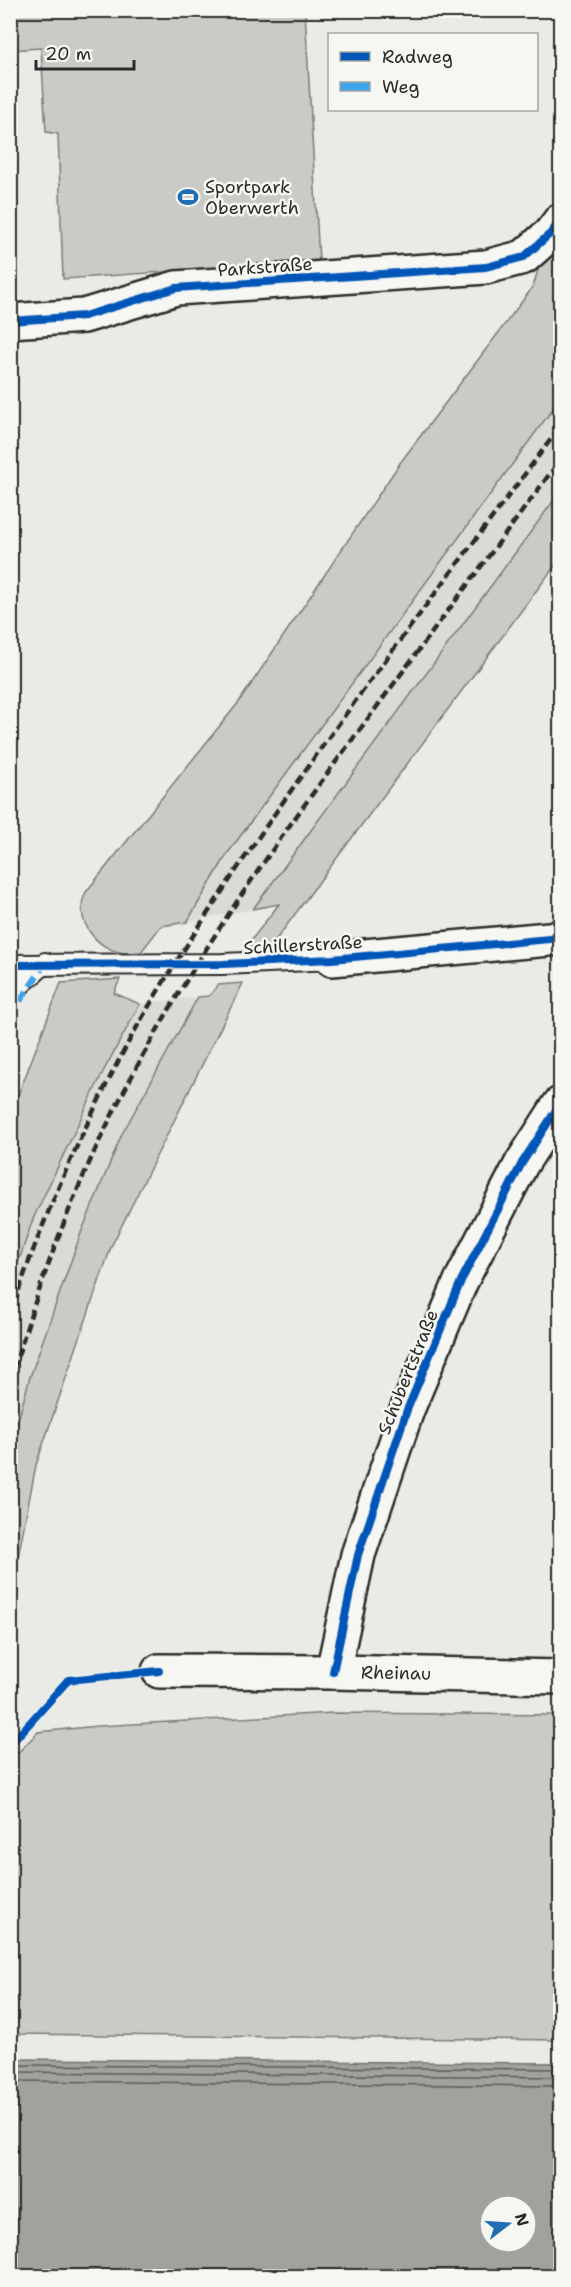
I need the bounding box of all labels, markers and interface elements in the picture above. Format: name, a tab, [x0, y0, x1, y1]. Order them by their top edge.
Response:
scale bar	[36, 33, 134, 71]
legend	[328, 33, 538, 111]
text: 20 m	[45, 42, 91, 66]
text: Radweg	[382, 45, 453, 69]
text: Weg	[382, 75, 420, 99]
place label: Sportpark Oberwerth	[205, 175, 299, 220]
sports icon: Sportpark Oberwerth	[176, 185, 200, 209]
street label: Parkstraße	[217, 252, 313, 282]
street label: Schillerstraße	[243, 930, 363, 960]
street label: Schubertstraße	[372, 1306, 444, 1438]
street label: Rheinau	[361, 1660, 431, 1686]
north arrow	[478, 2194, 538, 2254]
text: N	[510, 2211, 534, 2229]

